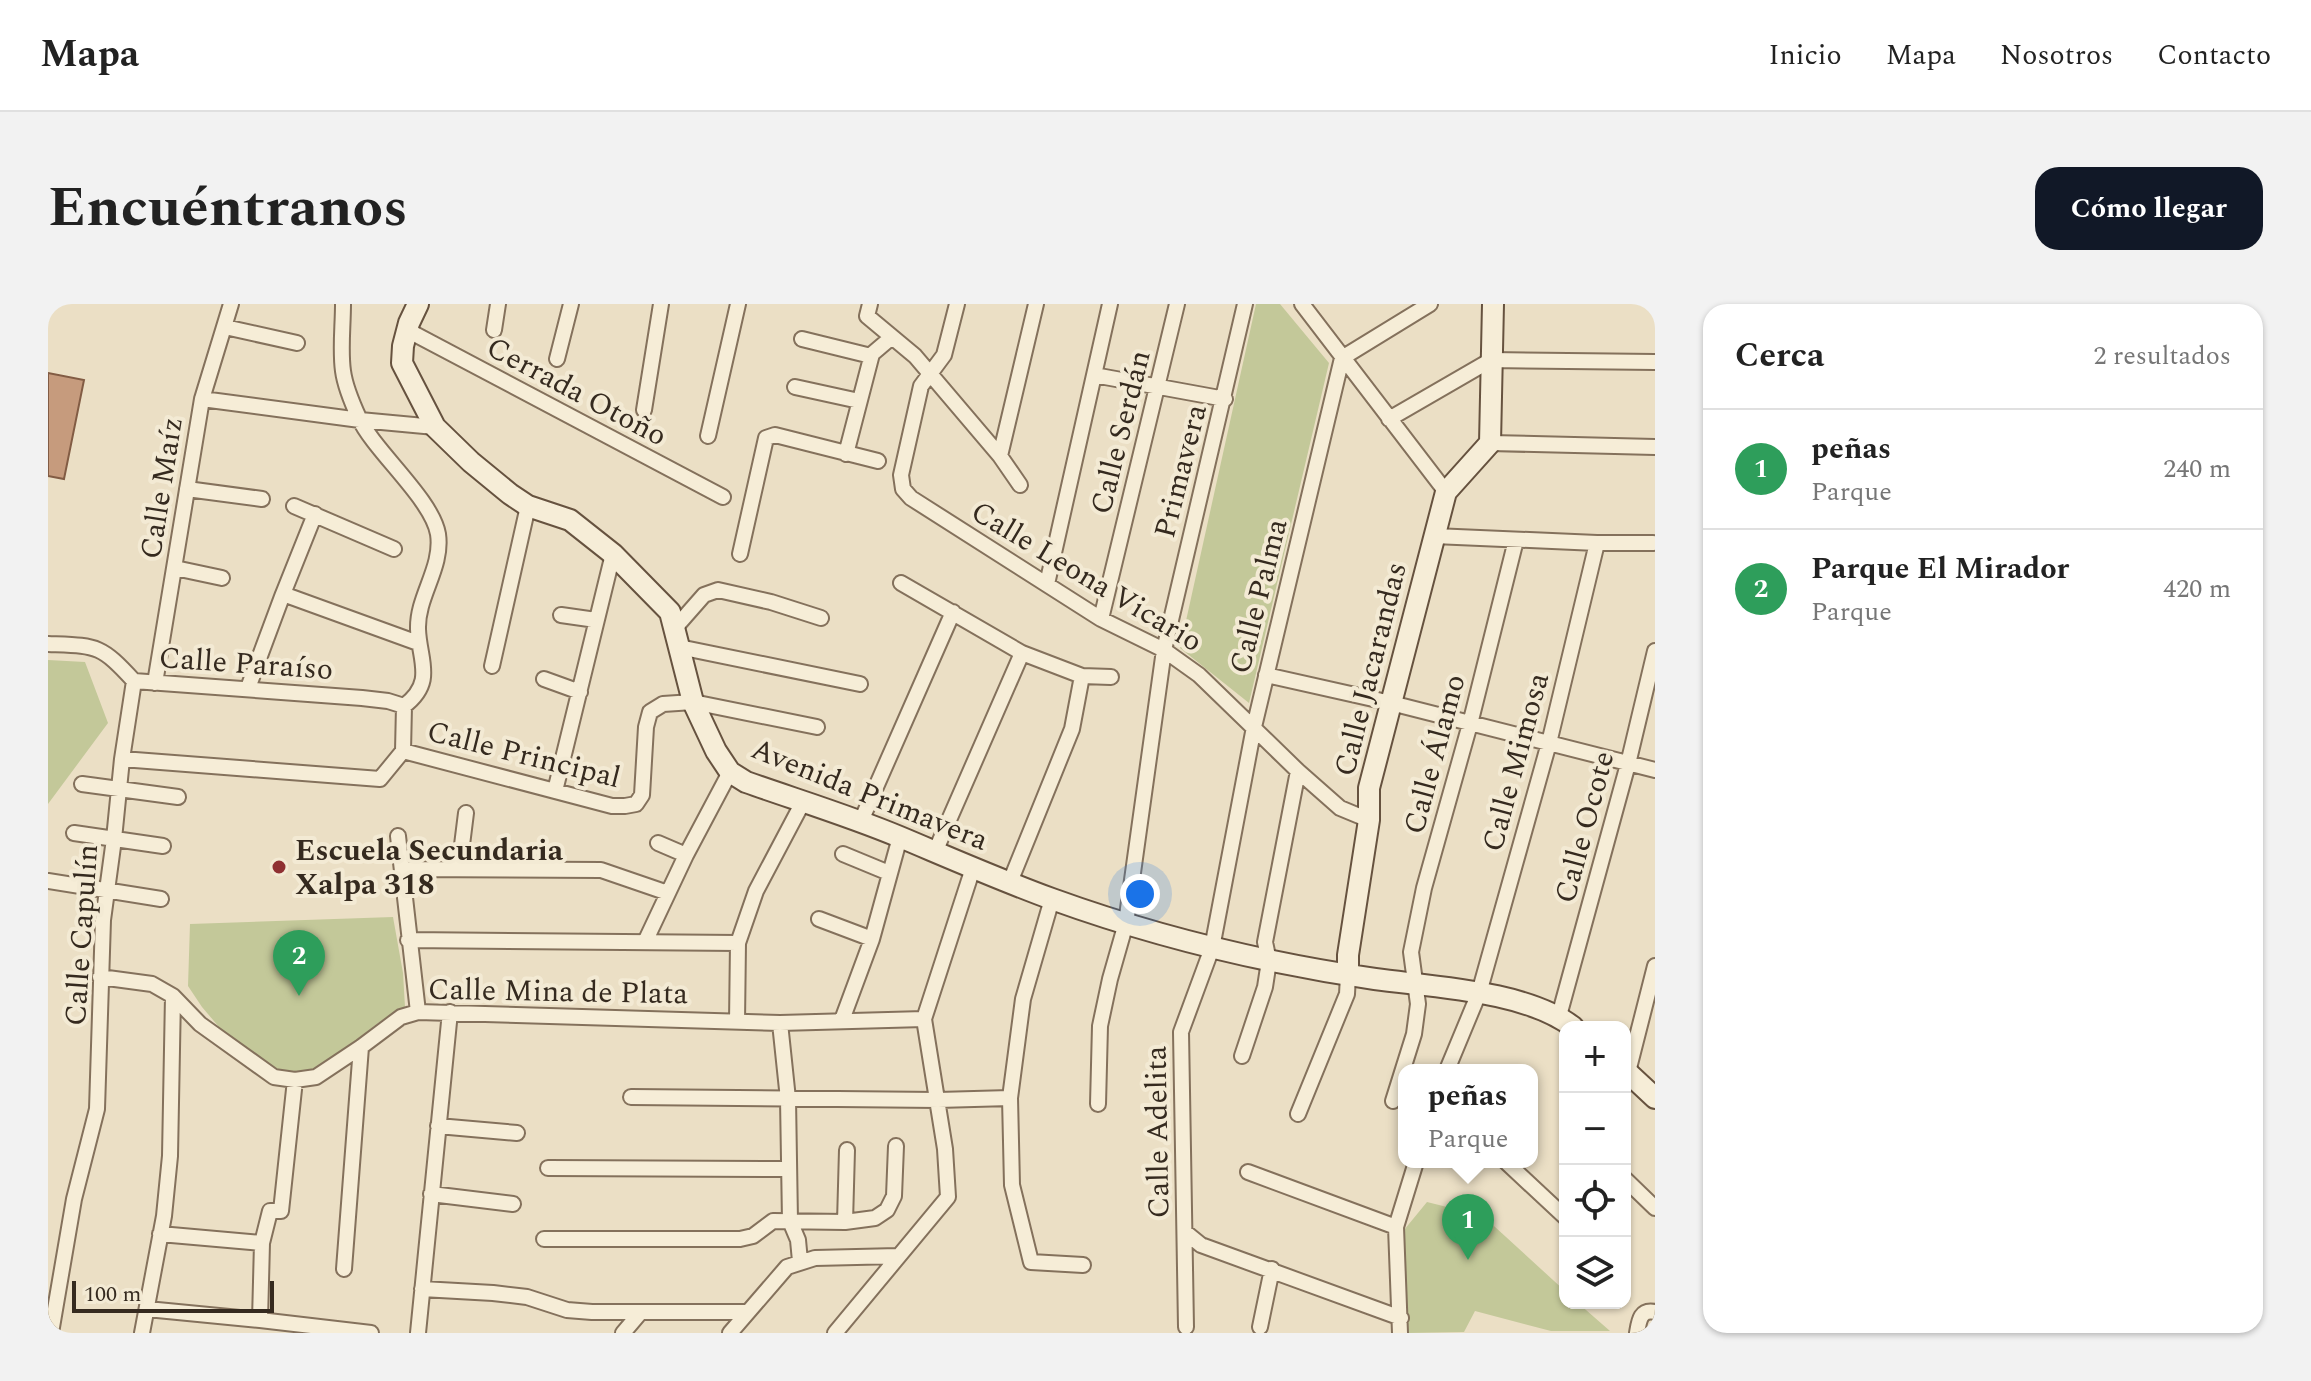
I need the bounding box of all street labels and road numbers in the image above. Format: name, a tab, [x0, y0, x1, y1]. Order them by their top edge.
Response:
street label: Cerrada Otoño	[478, 325, 675, 459]
street label: Calle Serdán	[1078, 345, 1164, 519]
street label: Primavera	[1142, 399, 1220, 543]
street label: Calle Maíz	[128, 414, 196, 562]
street label: Calle Leona Vicario	[962, 489, 1211, 664]
street label: Calle Palma	[1218, 514, 1300, 679]
street label: Calle Jacarandas	[1322, 557, 1420, 781]
street label: Calle Paraíso	[157, 635, 335, 693]
street label: Calle Mimosa	[1470, 667, 1562, 857]
street label: Calle Álamo	[1392, 669, 1478, 839]
street label: Calle Principal	[422, 709, 625, 801]
street label: Avenida Primavera	[744, 726, 995, 864]
street label: Calle Ocote	[1543, 746, 1627, 909]
street label: Calle Capulín	[53, 843, 111, 1027]
street label: Calle Mina de Plata	[427, 967, 689, 1017]
street label: Calle Adelita	[1133, 1045, 1183, 1219]

